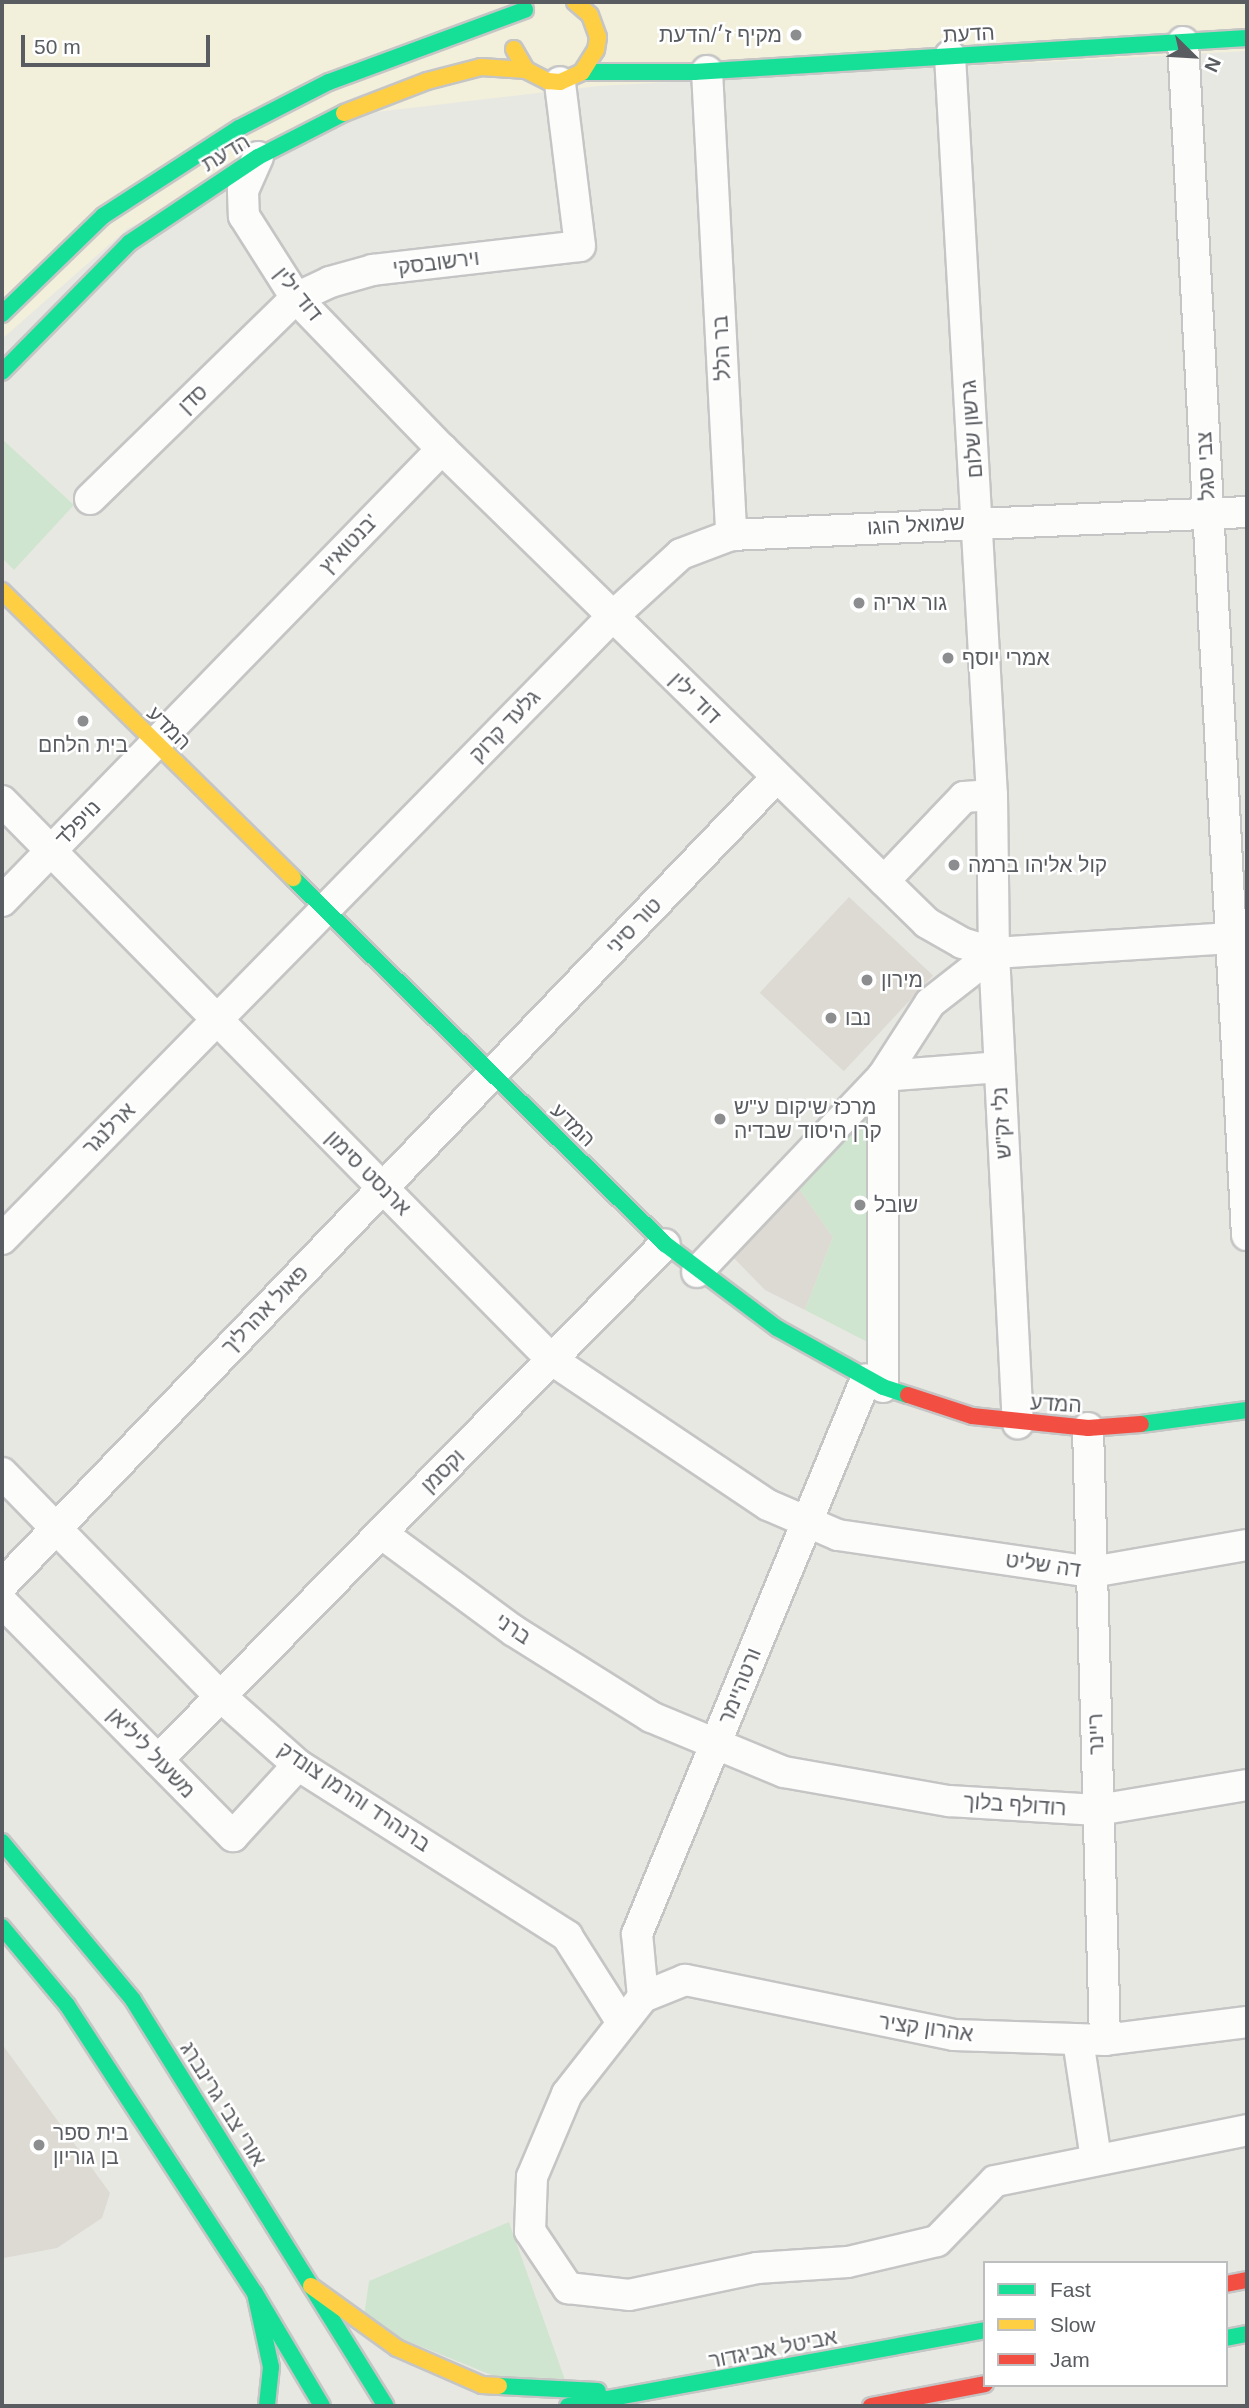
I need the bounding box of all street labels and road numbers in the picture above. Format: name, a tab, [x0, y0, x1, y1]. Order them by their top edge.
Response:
street label: הדעת	[943, 20, 995, 48]
street label: הדעת	[197, 129, 255, 177]
street label: וירשובסקי	[391, 245, 481, 281]
street label: דוד ילין	[269, 262, 327, 326]
street label: בר הלל	[708, 315, 736, 381]
street label: סדן	[173, 379, 213, 419]
street label: גרשון שלום	[956, 379, 988, 479]
street label: צבי סגל	[1192, 431, 1220, 501]
street label: בנטואיץ'	[315, 509, 383, 579]
street label: שמואל הוגו	[866, 510, 966, 540]
street label: דוד ילין	[664, 667, 726, 729]
street label: גלעד קרוק	[464, 685, 546, 767]
street label: המדע	[142, 701, 196, 755]
street label: נויפלד	[50, 795, 106, 851]
street label: טור סיני	[601, 892, 667, 960]
street label: נלי זק"ש	[988, 1086, 1016, 1160]
street label: ארלנגר	[78, 1098, 140, 1160]
street label: המדע	[546, 1098, 600, 1152]
street label: ארנסט סימון	[320, 1125, 416, 1221]
street label: פאול אהרליך	[217, 1260, 313, 1360]
street label: המדע	[1030, 1390, 1082, 1418]
street label: וקסמן	[416, 1444, 470, 1498]
street label: דה שליט	[1004, 1547, 1082, 1583]
street label: ברני	[490, 1608, 536, 1650]
street label: ורטהיימר	[713, 1644, 767, 1728]
street label: משעול ליליאן	[102, 1703, 200, 1803]
street label: ריינר	[1083, 1713, 1109, 1755]
street label: ברנהרד והרמן צונדק	[273, 1737, 435, 1857]
street label: רודולף בלוך	[963, 1789, 1067, 1821]
street label: אהרון קציר	[877, 2009, 975, 2047]
street label: אורי צבי גרינברג	[175, 2037, 271, 2171]
street label: אביטל אביגדור	[707, 2324, 839, 2374]

